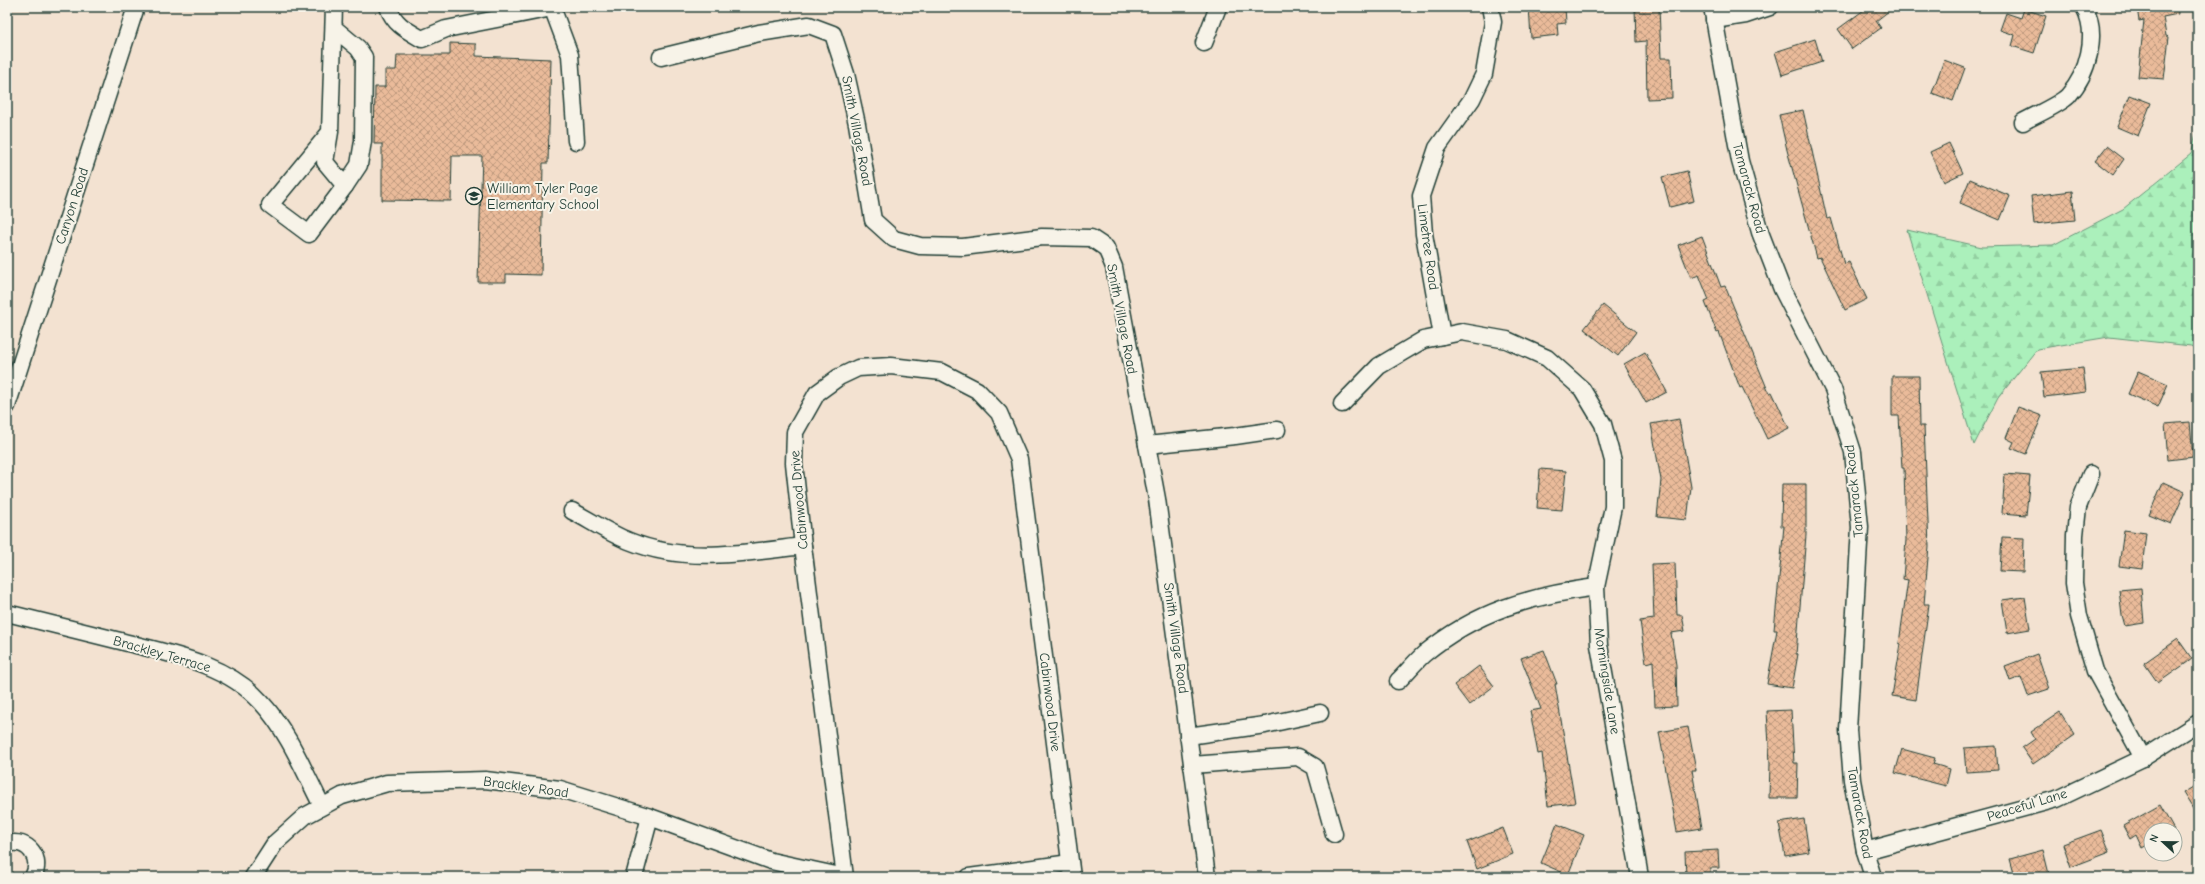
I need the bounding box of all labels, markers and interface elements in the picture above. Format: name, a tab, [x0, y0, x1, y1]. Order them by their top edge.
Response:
street label: Smith Village Road	[838, 74, 876, 188]
street label: Tamarack Road	[1729, 141, 1769, 235]
street label: Canyon Road	[52, 165, 92, 247]
place label: William Tyler Page Elementary School	[487, 180, 599, 213]
school or university icon: William Tyler Page Elementary School	[464, 186, 484, 206]
street label: Limetree Road	[1414, 203, 1442, 291]
street label: Smith Village Road	[1103, 262, 1141, 376]
street label: Tamarack Road	[1841, 444, 1867, 538]
street label: Cabinwood Drive	[786, 450, 812, 550]
street label: Smith Village Road	[1160, 581, 1192, 695]
street label: Morningside Lane	[1590, 627, 1624, 735]
street label: Brackley Terrace	[111, 632, 213, 676]
street label: Cabinwood Drive	[1036, 652, 1064, 752]
street label: Tamarack Road	[1844, 766, 1876, 860]
street label: Brackley Road	[482, 773, 570, 801]
street label: Peaceful Lane	[1985, 785, 2069, 825]
north arrow	[2143, 822, 2183, 862]
text: N	[2147, 833, 2162, 844]

